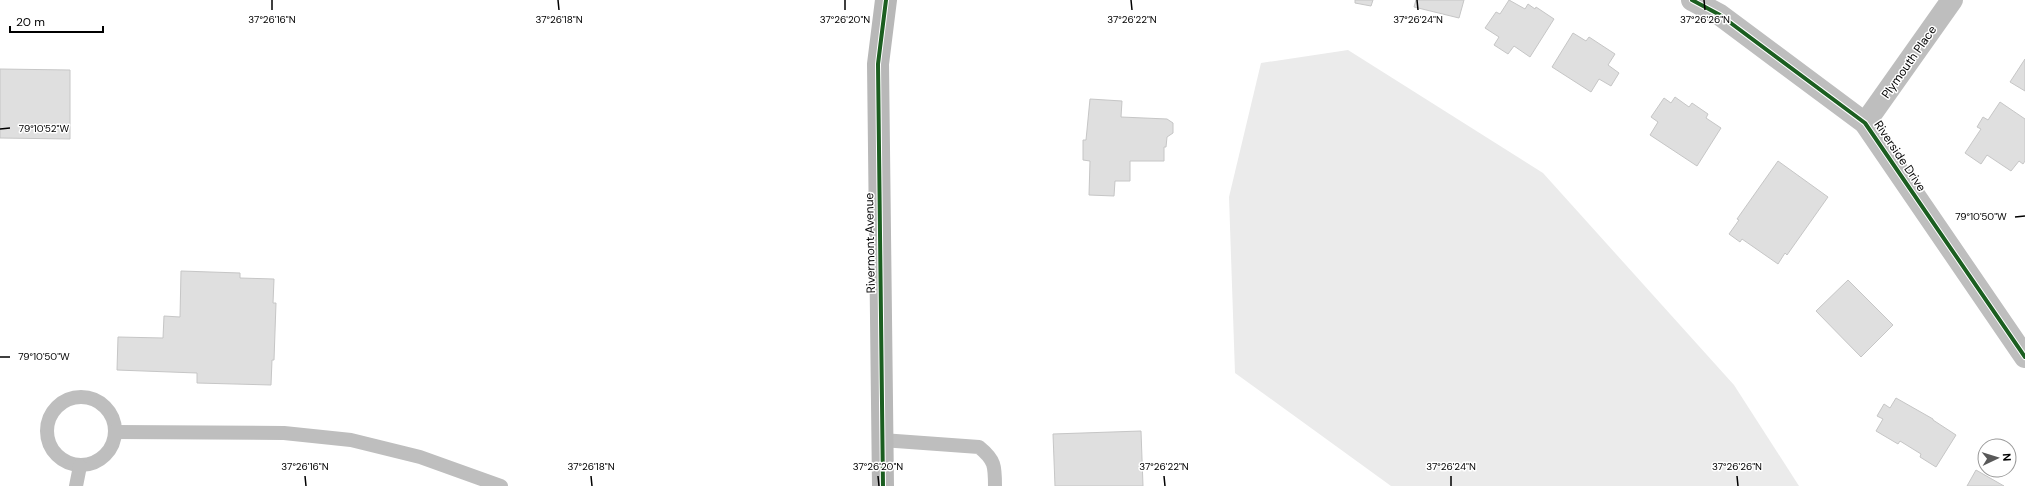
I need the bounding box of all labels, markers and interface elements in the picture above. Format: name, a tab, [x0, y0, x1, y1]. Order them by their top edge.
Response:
scale bar	[10, 8, 103, 34]
text: 37°26'16"N	[248, 13, 296, 26]
text: 37°26'18"N	[535, 13, 583, 26]
text: 37°26'20"N	[820, 13, 870, 26]
text: 37°26'22"N	[1107, 13, 1157, 26]
text: 37°26'24"N	[1393, 13, 1443, 26]
text: 37°26'26"N	[1680, 13, 1730, 26]
text: 20 m	[16, 14, 45, 30]
street label: Plymouth Place	[1878, 22, 1940, 102]
street label: Riverside Drive	[1870, 117, 1930, 195]
text: 79°10'52"W	[19, 122, 69, 135]
street label: Rivermont Avenue	[861, 192, 879, 293]
text: 79°10'50"W	[1955, 210, 2007, 223]
text: 79°10'50"W	[18, 350, 70, 363]
north arrow	[1977, 438, 2017, 478]
text: N	[2000, 453, 2014, 462]
text: 37°26'16"N	[281, 460, 329, 473]
text: 37°26'18"N	[567, 460, 615, 473]
text: 37°26'20"N	[853, 460, 903, 473]
text: 37°26'22"N	[1139, 460, 1189, 473]
text: 37°26'24"N	[1426, 460, 1476, 473]
text: 37°26'26"N	[1712, 460, 1762, 473]

